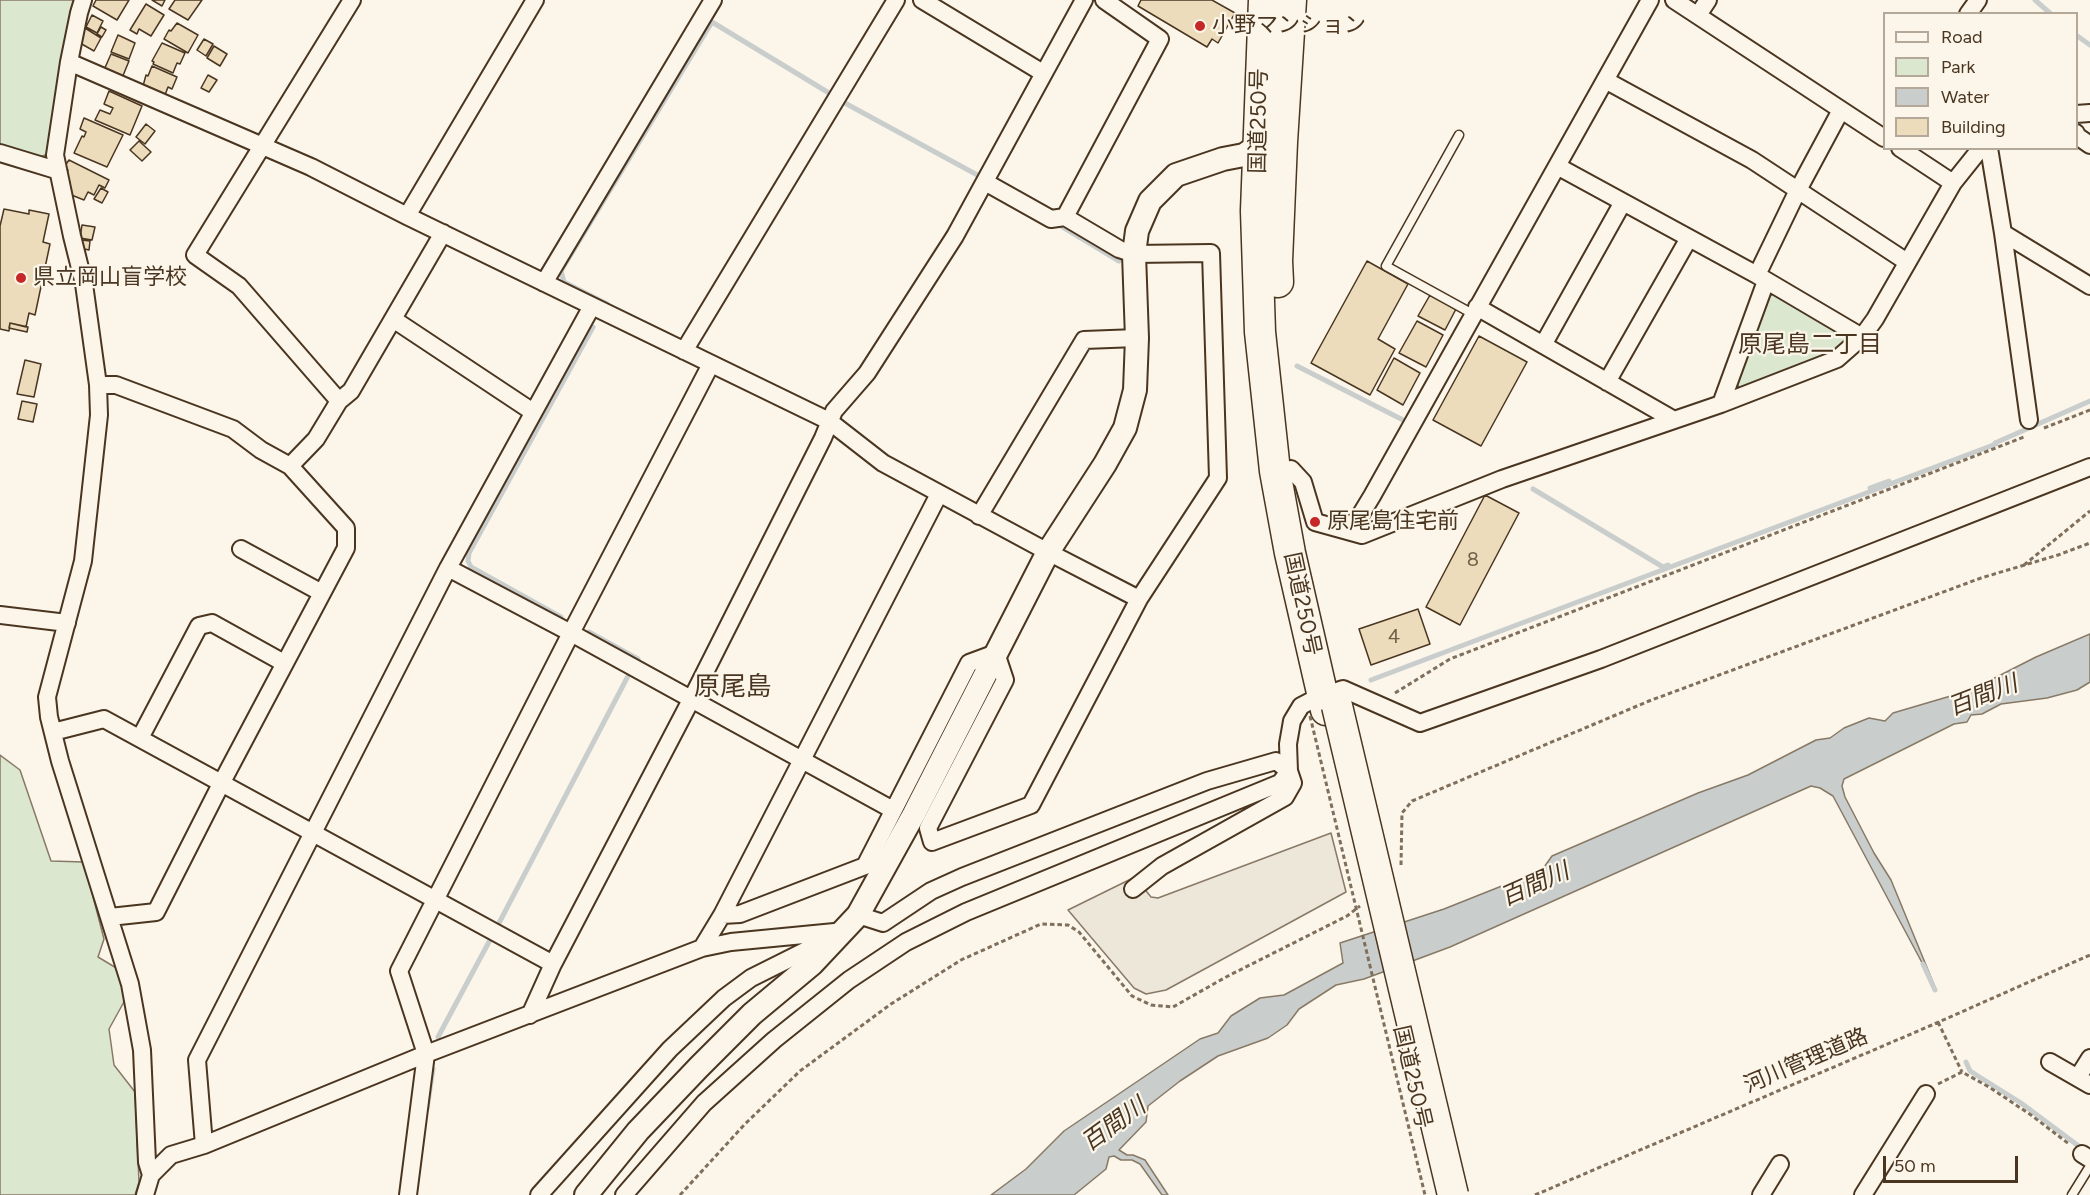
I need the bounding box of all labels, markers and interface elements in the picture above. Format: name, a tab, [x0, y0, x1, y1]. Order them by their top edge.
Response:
legend	[1883, 12, 2078, 150]
place label: 小野マンション	[1212, 13, 1366, 39]
marker: 小野マンション	[1193, 19, 1207, 33]
text: Road	[1941, 26, 1982, 48]
text: Park	[1941, 56, 1975, 78]
street label: 国道250号	[1245, 68, 1273, 174]
text: Water	[1941, 86, 1989, 108]
text: Building	[1941, 116, 2006, 138]
place label: 県立岡山盲学校	[33, 265, 187, 291]
marker: 県立岡山盲学校	[14, 271, 28, 285]
district label: 原尾島二丁目	[1738, 331, 1882, 359]
place label: 原尾島住宅前	[1327, 509, 1459, 535]
marker: 原尾島住宅前	[1308, 515, 1322, 529]
house number: 8	[1467, 548, 1479, 572]
street label: 国道250号	[1278, 550, 1326, 658]
house number: 4	[1388, 625, 1400, 649]
water label: 百間川	[1944, 670, 2022, 722]
district label: 原尾島	[694, 671, 772, 703]
water label: 百間川	[1496, 857, 1574, 913]
street label: 国道250号	[1387, 1023, 1437, 1131]
street label: 河川管理道路	[1740, 1023, 1872, 1099]
water label: 百間川	[1076, 1092, 1152, 1158]
scale bar	[1886, 1144, 2021, 1182]
text: 50 m	[1894, 1155, 1936, 1177]

